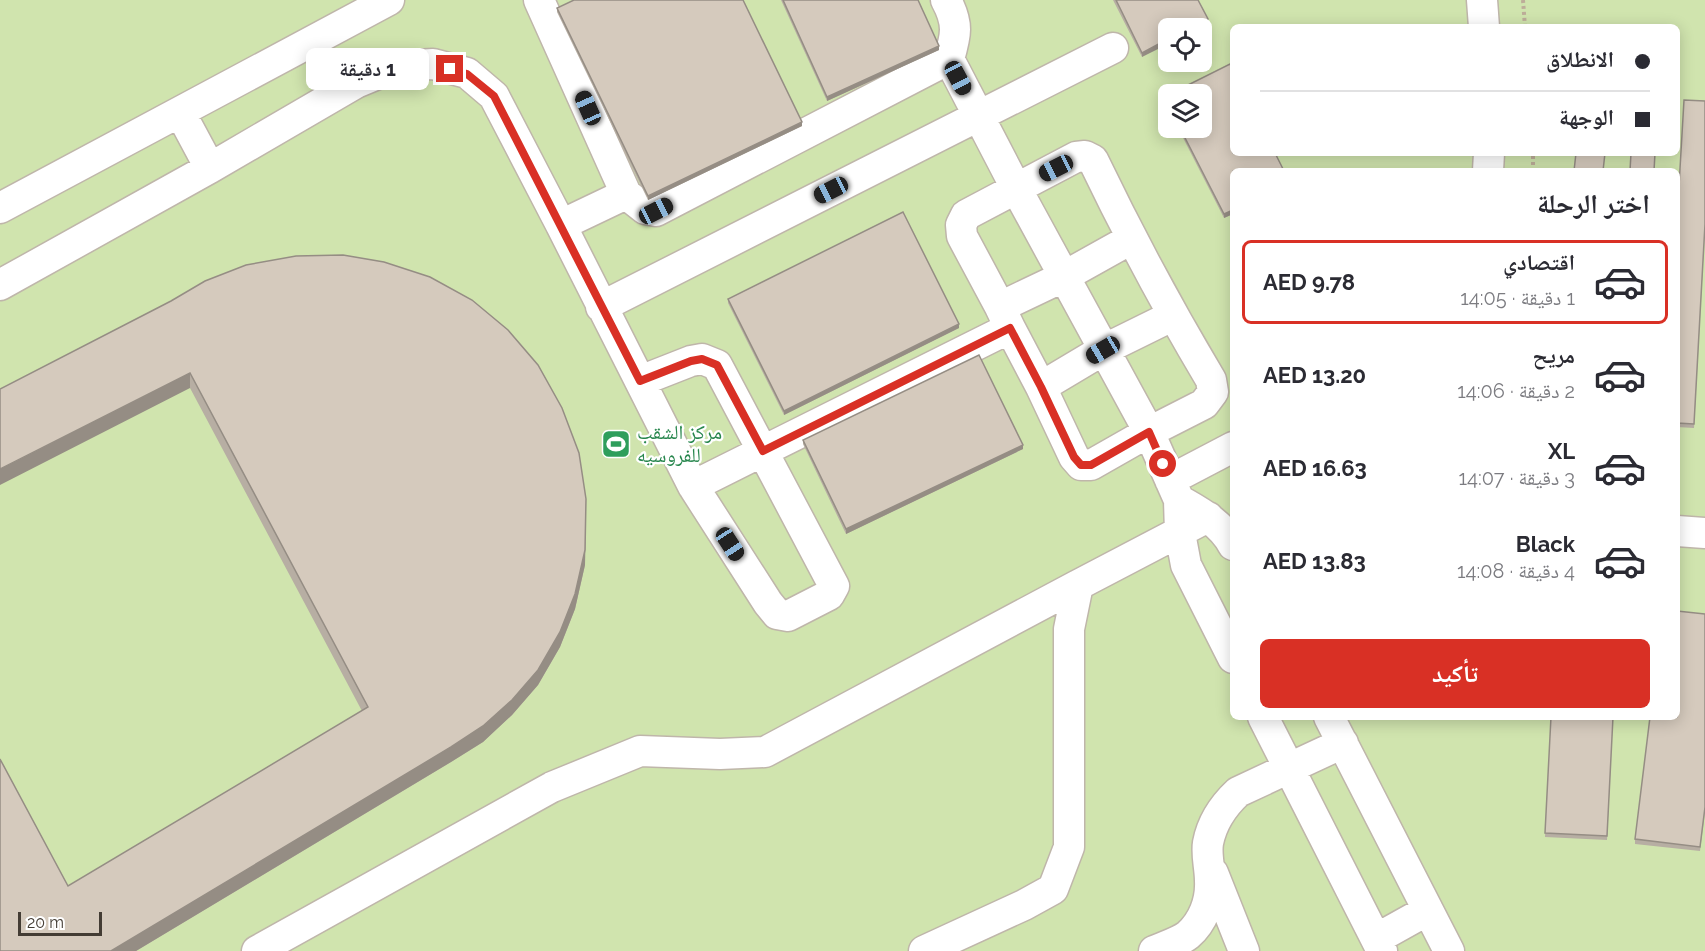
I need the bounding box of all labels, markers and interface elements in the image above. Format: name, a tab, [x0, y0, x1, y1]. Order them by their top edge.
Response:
map controls	[1158, 18, 1212, 138]
button: locate	[1158, 18, 1212, 72]
text: الانطلاق	[1546, 46, 1614, 72]
callout: 1 دقيقة	[306, 48, 429, 90]
route end	[436, 55, 463, 82]
text: 1 دقيقة	[339, 57, 396, 81]
car	[942, 58, 974, 98]
button: layers	[1158, 84, 1212, 138]
car	[572, 88, 604, 128]
text: الوجهة	[1559, 104, 1614, 130]
car	[1036, 152, 1076, 184]
car	[811, 174, 851, 206]
text: اختر الرحلة	[1537, 188, 1650, 219]
car	[636, 195, 676, 227]
text: اقتصادي	[1503, 249, 1575, 275]
icon: car	[1593, 255, 1647, 309]
text: AED 9.78	[1263, 269, 1355, 295]
text: 1 دقيقة · 14:05	[1460, 286, 1575, 310]
car	[1083, 333, 1123, 367]
text: مريح	[1532, 342, 1575, 368]
icon: car	[1593, 348, 1647, 402]
text: AED 13.20	[1263, 362, 1366, 388]
text: 2 دقيقة · 14:06	[1457, 379, 1575, 403]
place label: مركز الشقب للفروسيه	[637, 420, 722, 467]
sports icon: مركز الشقب للفروسيه	[600, 428, 632, 460]
text: XL	[1548, 438, 1575, 464]
icon: car	[1593, 441, 1647, 495]
route start	[1149, 450, 1176, 477]
text: AED 16.63	[1263, 455, 1367, 481]
text: 3 دقيقة · 14:07	[1459, 466, 1575, 490]
car	[713, 524, 747, 564]
text: Black	[1516, 531, 1575, 557]
icon: car	[1593, 534, 1647, 588]
text: AED 13.83	[1263, 548, 1366, 574]
text: 4 دقيقة · 14:08	[1457, 559, 1575, 583]
button: تأكيد	[1260, 639, 1650, 708]
scale bar	[18, 909, 102, 936]
text: 20 m	[27, 913, 64, 932]

